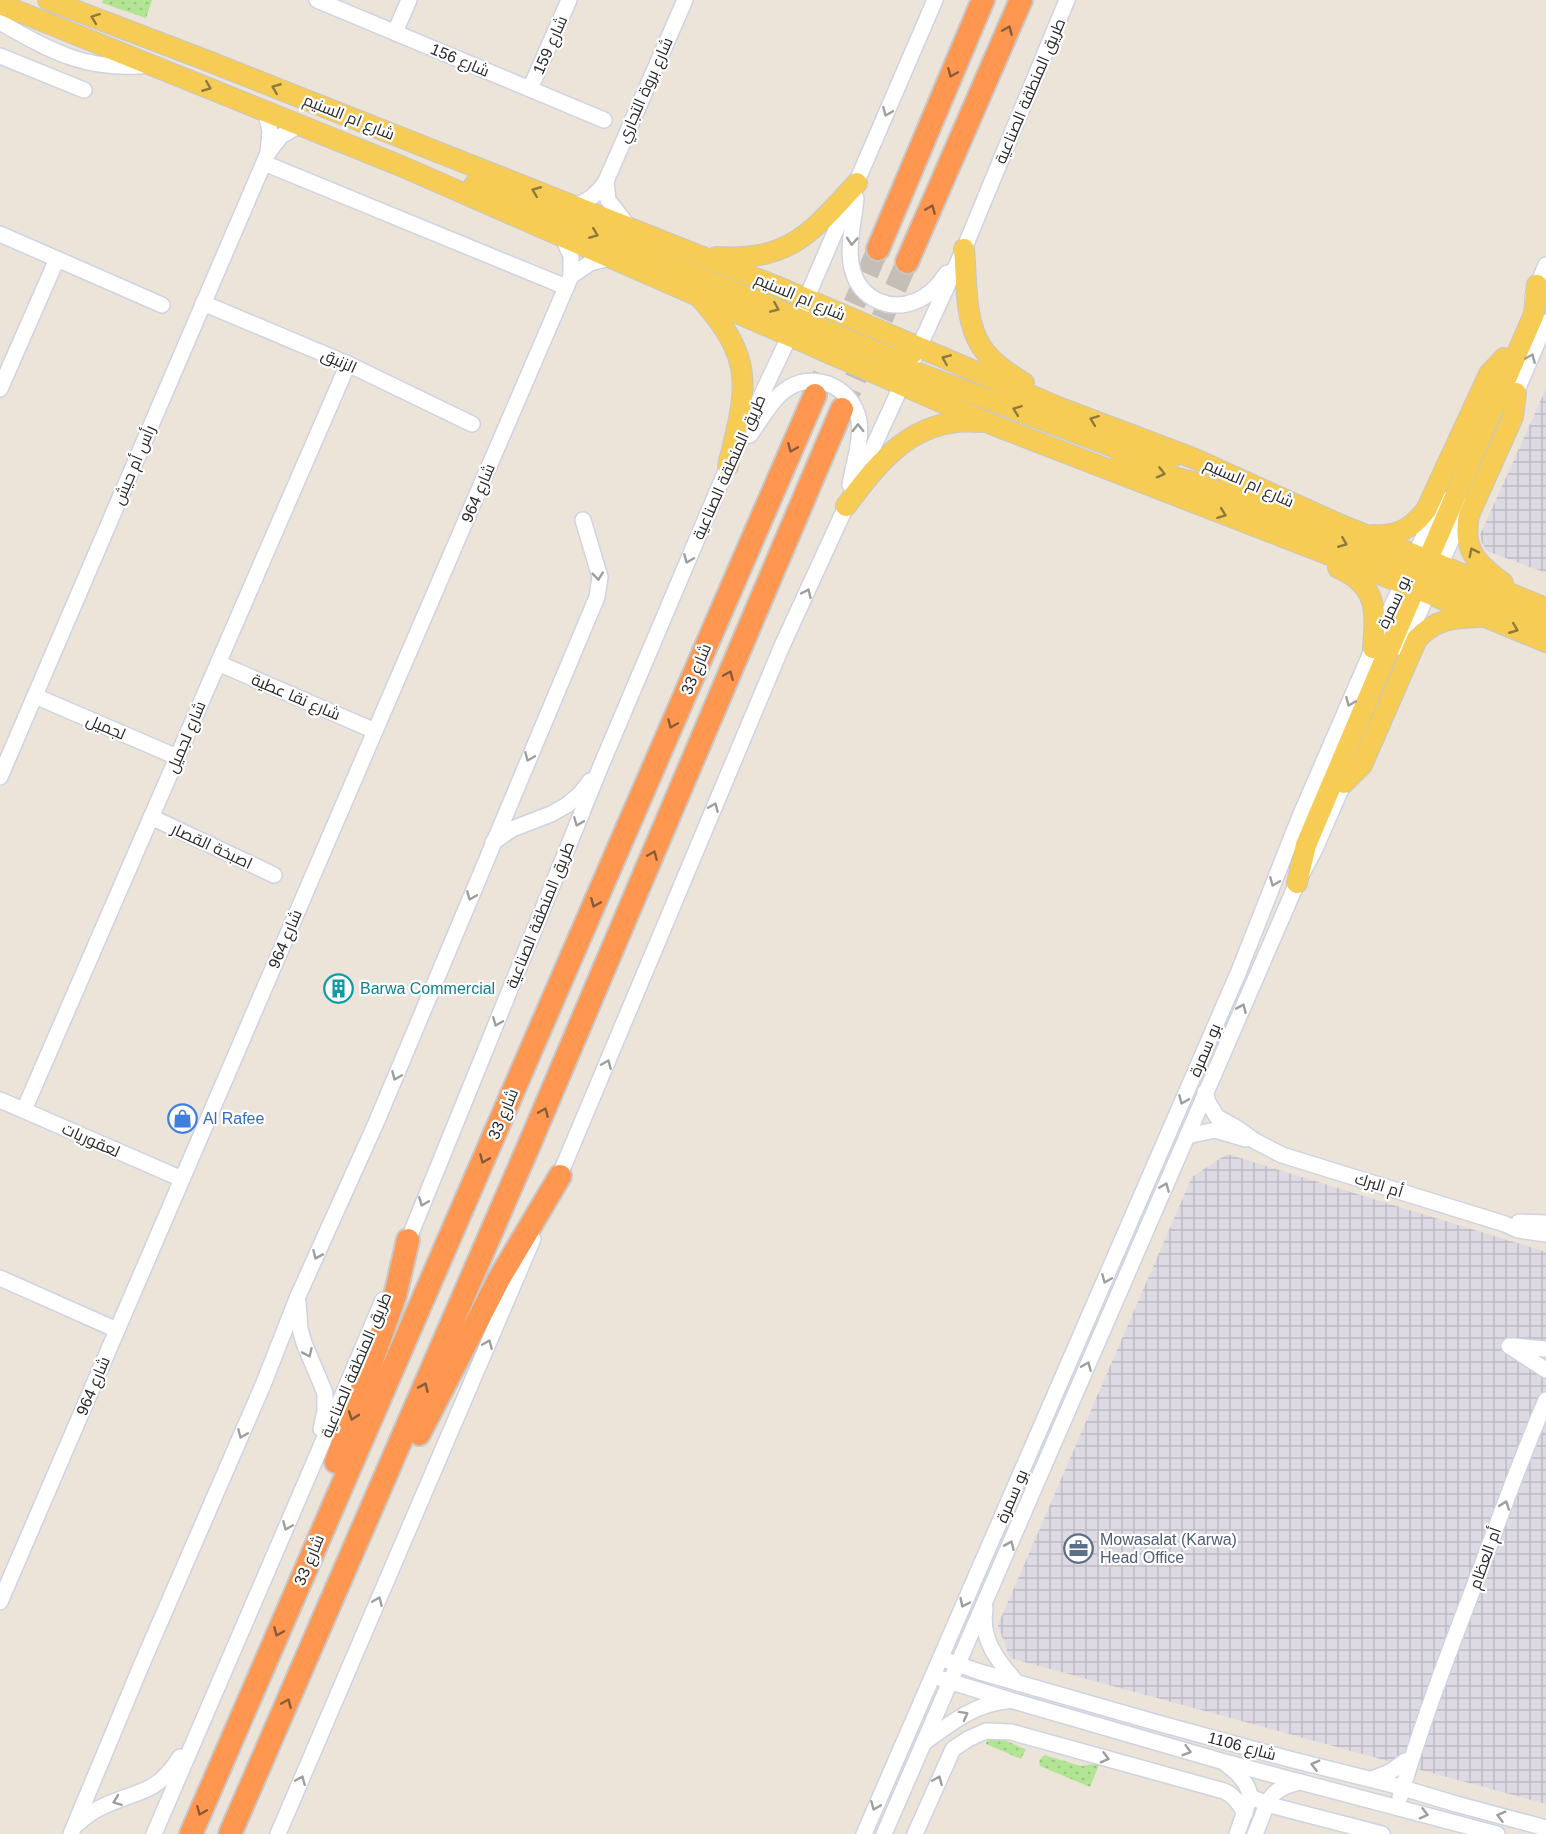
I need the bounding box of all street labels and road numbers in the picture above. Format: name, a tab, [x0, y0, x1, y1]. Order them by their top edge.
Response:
street label: شارع 159	[530, 13, 573, 78]
street label: طريق المنطقة الصناعية	[992, 16, 1070, 167]
street label: شارع بروة التجاري	[614, 35, 680, 147]
street label: شارع 156	[427, 40, 492, 83]
street label: شارع ام السنيم	[300, 91, 397, 146]
street label: شارع ام السنيم	[751, 270, 848, 326]
street label: الزنبق	[318, 346, 359, 378]
street label: طريق المنطقة الصناعية	[689, 392, 770, 543]
street label: رأس أم حيش	[109, 422, 161, 508]
street label: شارع ام السنيم	[1200, 456, 1297, 513]
street label: شارع 964	[458, 461, 501, 526]
street label: بو سمرة	[1374, 573, 1414, 631]
street label: شارع 33	[678, 641, 717, 698]
street label: شارع نقا عطية	[248, 671, 343, 726]
street label: شارع لجميل	[163, 699, 211, 777]
street label: لجميل	[83, 711, 128, 745]
street label: اصبخة القصار	[168, 819, 255, 873]
street label: طريق المنطقة الصناعية	[503, 839, 579, 991]
street label: شارع 964	[265, 907, 308, 972]
street label: بو سمرة	[1186, 1021, 1225, 1080]
street label: شارع 33	[485, 1086, 524, 1143]
street label: لعقوريات	[59, 1120, 122, 1161]
street label: أم البرك	[1352, 1169, 1405, 1203]
street label: طريق المنطقة الصناعية	[318, 1290, 396, 1441]
street label: شارع 964	[73, 1354, 116, 1419]
street label: بو سمرة	[993, 1467, 1032, 1526]
street label: أم العظام	[1465, 1525, 1507, 1592]
street label: شارع 33	[291, 1532, 330, 1589]
street label: شارع 1106	[1205, 1729, 1278, 1766]

